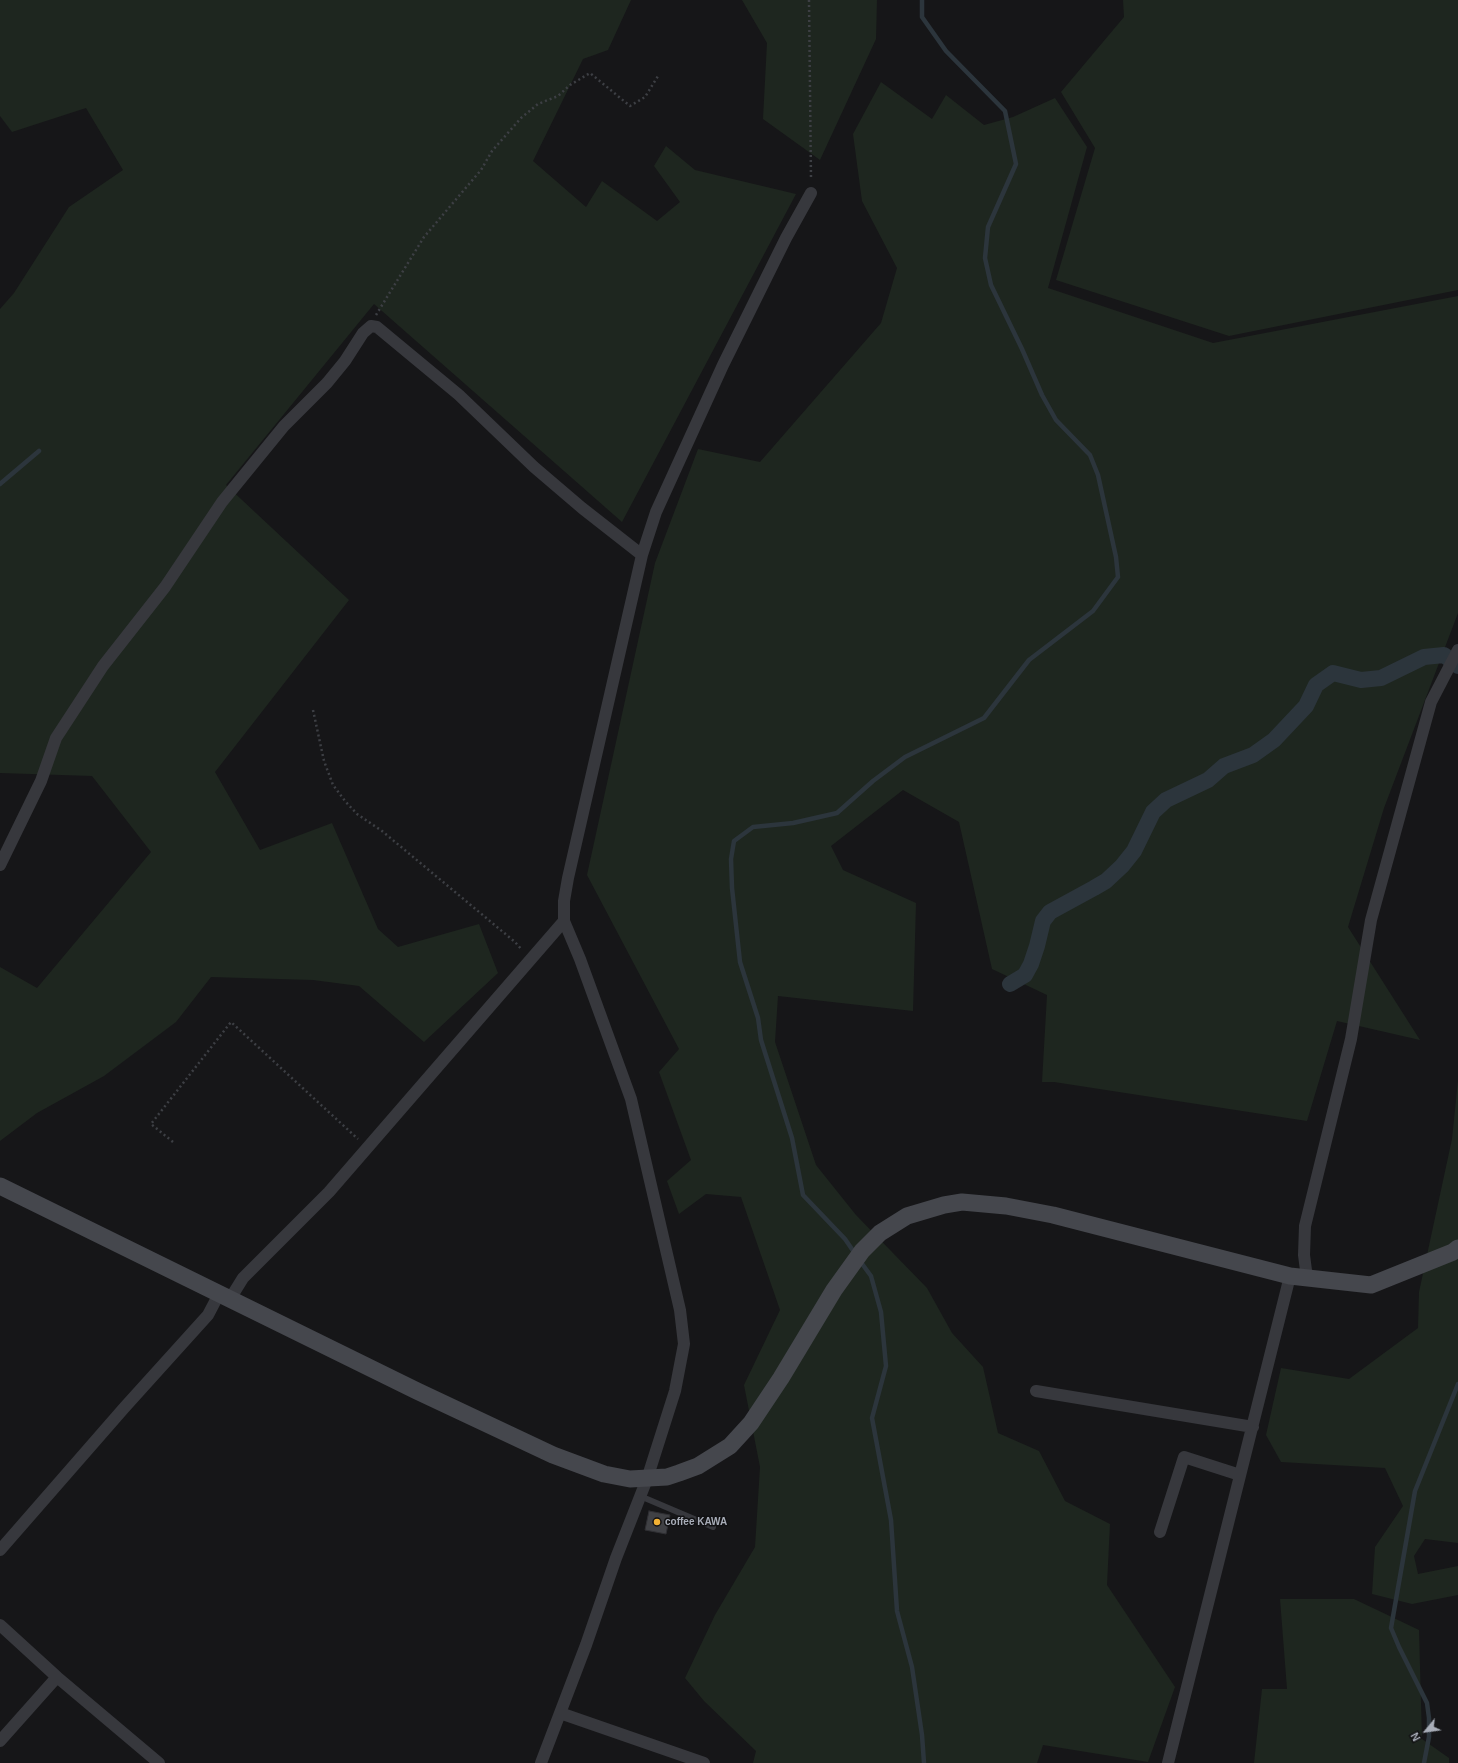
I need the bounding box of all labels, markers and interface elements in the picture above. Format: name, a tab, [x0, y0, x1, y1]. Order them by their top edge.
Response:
place label: coffee KAWA	[665, 1516, 727, 1528]
marker: coffee KAWA	[652, 1517, 662, 1527]
north arrow	[1406, 1711, 1446, 1751]
text: N	[1408, 1730, 1423, 1743]

